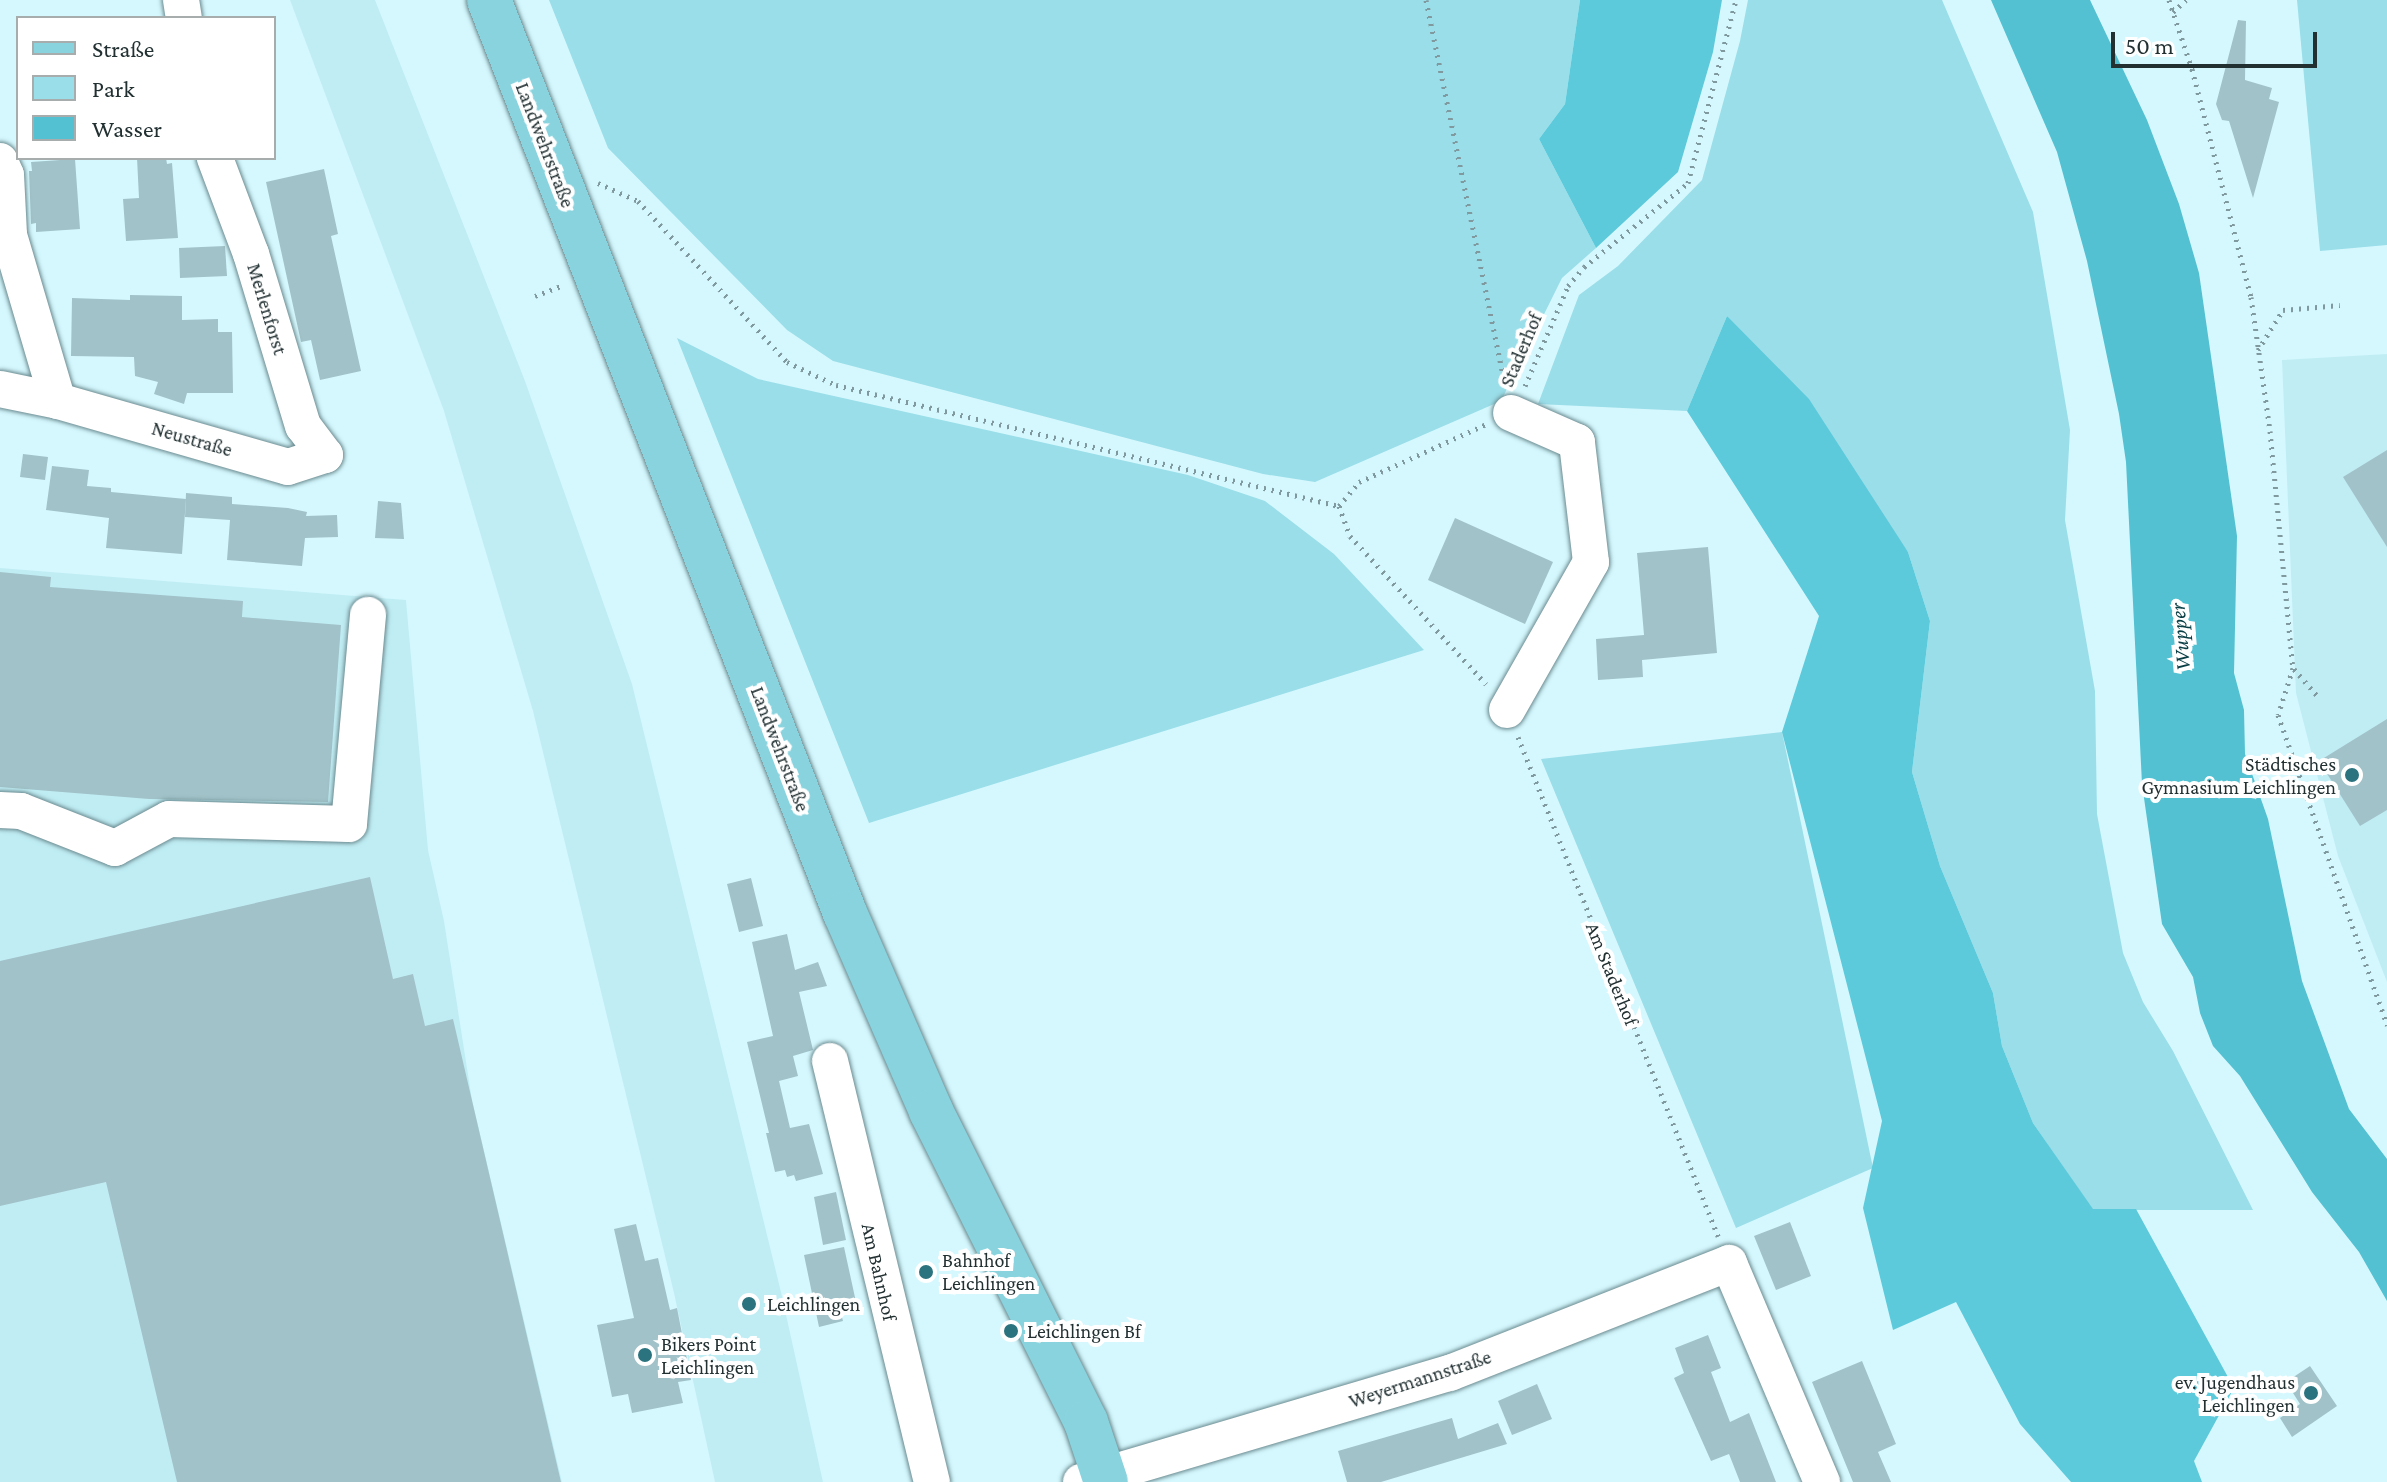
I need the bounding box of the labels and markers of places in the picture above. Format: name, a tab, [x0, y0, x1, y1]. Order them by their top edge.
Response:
place label: Städtisches Gymnasium Leichlingen	[2141, 752, 2336, 799]
marker: Städtisches Gymnasium Leichlingen	[2343, 766, 2361, 784]
place label: Bahnhof Leichlingen	[942, 1248, 1035, 1295]
marker: Bahnhof Leichlingen	[917, 1263, 935, 1281]
place label: Leichlingen	[767, 1292, 860, 1316]
marker: Leichlingen	[738, 1293, 760, 1315]
place label: Leichlingen Bf	[1027, 1319, 1141, 1343]
marker: Leichlingen Bf	[1002, 1322, 1020, 1340]
place label: Bikers Point Leichlingen	[661, 1332, 756, 1379]
marker: Bikers Point Leichlingen	[636, 1346, 654, 1364]
place label: ev. Jugendhaus Leichlingen	[2175, 1370, 2295, 1417]
marker: ev. Jugendhaus Leichlingen	[2302, 1384, 2320, 1402]

